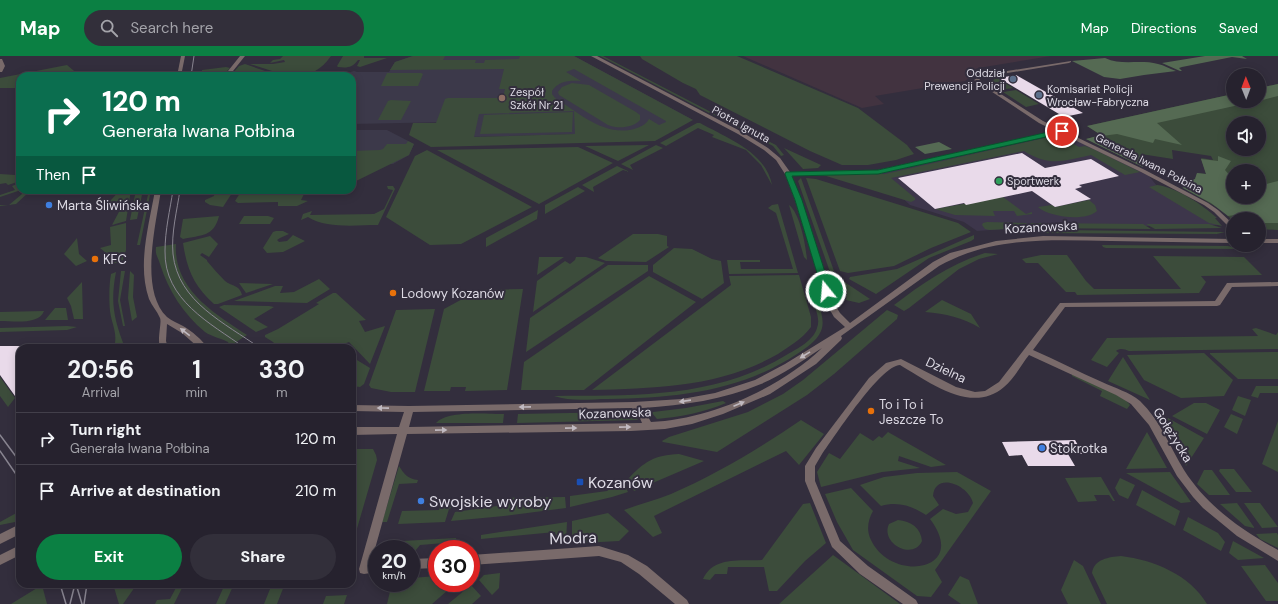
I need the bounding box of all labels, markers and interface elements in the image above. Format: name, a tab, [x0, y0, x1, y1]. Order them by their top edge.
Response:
search box	[84, 10, 364, 46]
text: Map	[20, 16, 60, 41]
icon: search	[98, 17, 120, 39]
text: Search here	[130, 18, 213, 38]
text: Map	[1081, 19, 1109, 37]
text: Directions	[1131, 19, 1197, 37]
text: Saved	[1219, 19, 1258, 37]
place label: Oddział Prewencji Policji	[924, 66, 1005, 93]
north arrow	[1226, 68, 1266, 108]
map controls	[1226, 68, 1266, 252]
marker: Oddział Prewencji Policji	[1008, 74, 1018, 84]
place label: Komisariat Policji Wrocław-Fabryczna	[1047, 82, 1149, 109]
text: 120 m	[102, 83, 181, 120]
place label: Zespół Szkół Nr 21	[510, 85, 563, 112]
icon: right	[36, 88, 88, 140]
marker: Komisariat Policji Wrocław-Fabryczna	[1034, 90, 1044, 100]
marker: Zespół Szkół Nr 21	[497, 93, 507, 103]
street label: Piotra Ignuta	[710, 102, 772, 146]
pin	[1045, 114, 1079, 148]
button: sound	[1226, 116, 1266, 156]
text: Generała Iwana Połbina	[102, 119, 295, 143]
icon: arrive	[1051, 120, 1073, 142]
street label: Generała Iwana Połbina	[1093, 130, 1205, 196]
icon: arrive	[78, 164, 100, 186]
button: +	[1226, 164, 1266, 204]
text: Then	[36, 165, 70, 185]
place label: Sportwerk	[1007, 174, 1060, 188]
marker: Sportwerk	[994, 176, 1004, 186]
place label: Marta Śliwińska	[57, 197, 150, 214]
marker: Marta Śliwińska	[44, 200, 54, 210]
button: −	[1226, 212, 1266, 252]
street label: Kozanowska	[1004, 217, 1078, 237]
place label: KFC	[103, 251, 127, 268]
marker: KFC	[90, 254, 100, 264]
position arrow	[805, 270, 847, 312]
place label: Lodowy Kozanów	[401, 285, 504, 302]
marker: Lodowy Kozanów	[388, 288, 398, 298]
one-way arrow	[179, 327, 190, 336]
one-way arrow	[799, 351, 811, 358]
street label: Dzielna	[923, 353, 969, 387]
text: 20:56	[67, 354, 134, 385]
text: 1	[192, 354, 201, 385]
text: 330	[259, 354, 305, 385]
text: Arrival	[82, 384, 120, 401]
text: min	[185, 384, 208, 401]
text: m	[276, 384, 288, 401]
place label: To i To i Jeszcze To	[879, 396, 944, 428]
one-way arrow	[679, 398, 691, 404]
one-way arrow	[733, 401, 745, 407]
street label: Kozanowska	[578, 403, 652, 423]
one-way arrow	[518, 404, 531, 410]
street label: Gołężycka	[1149, 404, 1197, 466]
one-way arrow	[376, 405, 389, 411]
marker: To i To i Jeszcze To	[866, 406, 876, 416]
text: Turn right	[70, 420, 141, 440]
one-way arrow	[619, 424, 631, 431]
one-way arrow	[565, 425, 578, 431]
one-way arrow	[435, 427, 448, 433]
icon: right	[36, 428, 58, 450]
text: 120 m	[295, 429, 336, 449]
text: Generała Iwana Połbina	[70, 440, 209, 457]
place label: Stokrotka	[1050, 440, 1107, 457]
marker: Stokrotka	[1037, 443, 1047, 453]
place label: Kozanów	[588, 472, 653, 493]
marker: Kozanów	[575, 477, 585, 487]
icon: arrive	[36, 480, 58, 502]
text: Arrive at destination	[70, 481, 221, 501]
text: 210 m	[295, 481, 336, 501]
place label: Swojskie wyroby	[429, 491, 551, 512]
marker: Swojskie wyroby	[416, 496, 426, 506]
street label: Modra	[549, 527, 597, 549]
button: Exit	[36, 534, 182, 580]
button: Share	[190, 534, 336, 580]
speed limit sign: 30	[428, 540, 480, 592]
text: 20	[381, 548, 407, 574]
text: km/h	[382, 569, 406, 582]

